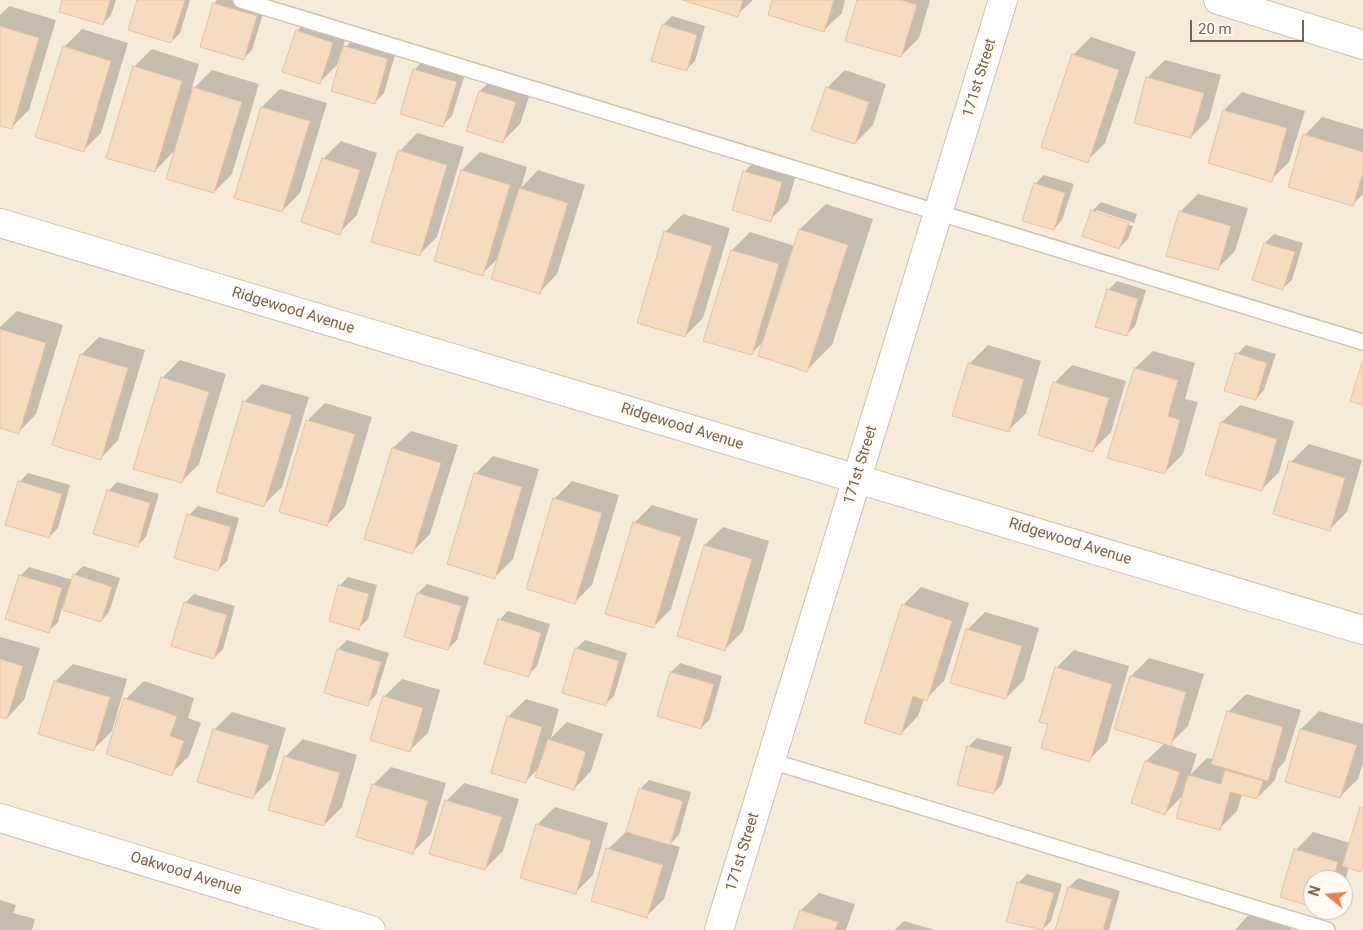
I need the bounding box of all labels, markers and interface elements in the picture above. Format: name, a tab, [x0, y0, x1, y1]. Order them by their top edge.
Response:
scale bar	[1193, 10, 1307, 42]
text: 20 m	[1198, 20, 1232, 38]
street label: 171st Street	[960, 37, 1000, 119]
street label: Ridgewood Avenue	[229, 284, 357, 338]
street label: Ridgewood Avenue	[618, 400, 746, 454]
street label: 171st Street	[841, 424, 881, 506]
street label: Ridgewood Avenue	[1006, 515, 1134, 569]
street label: 171st Street	[723, 811, 763, 893]
street label: Oakwood Avenue	[128, 848, 244, 900]
north arrow	[1303, 870, 1353, 920]
text: N	[1306, 884, 1324, 898]

